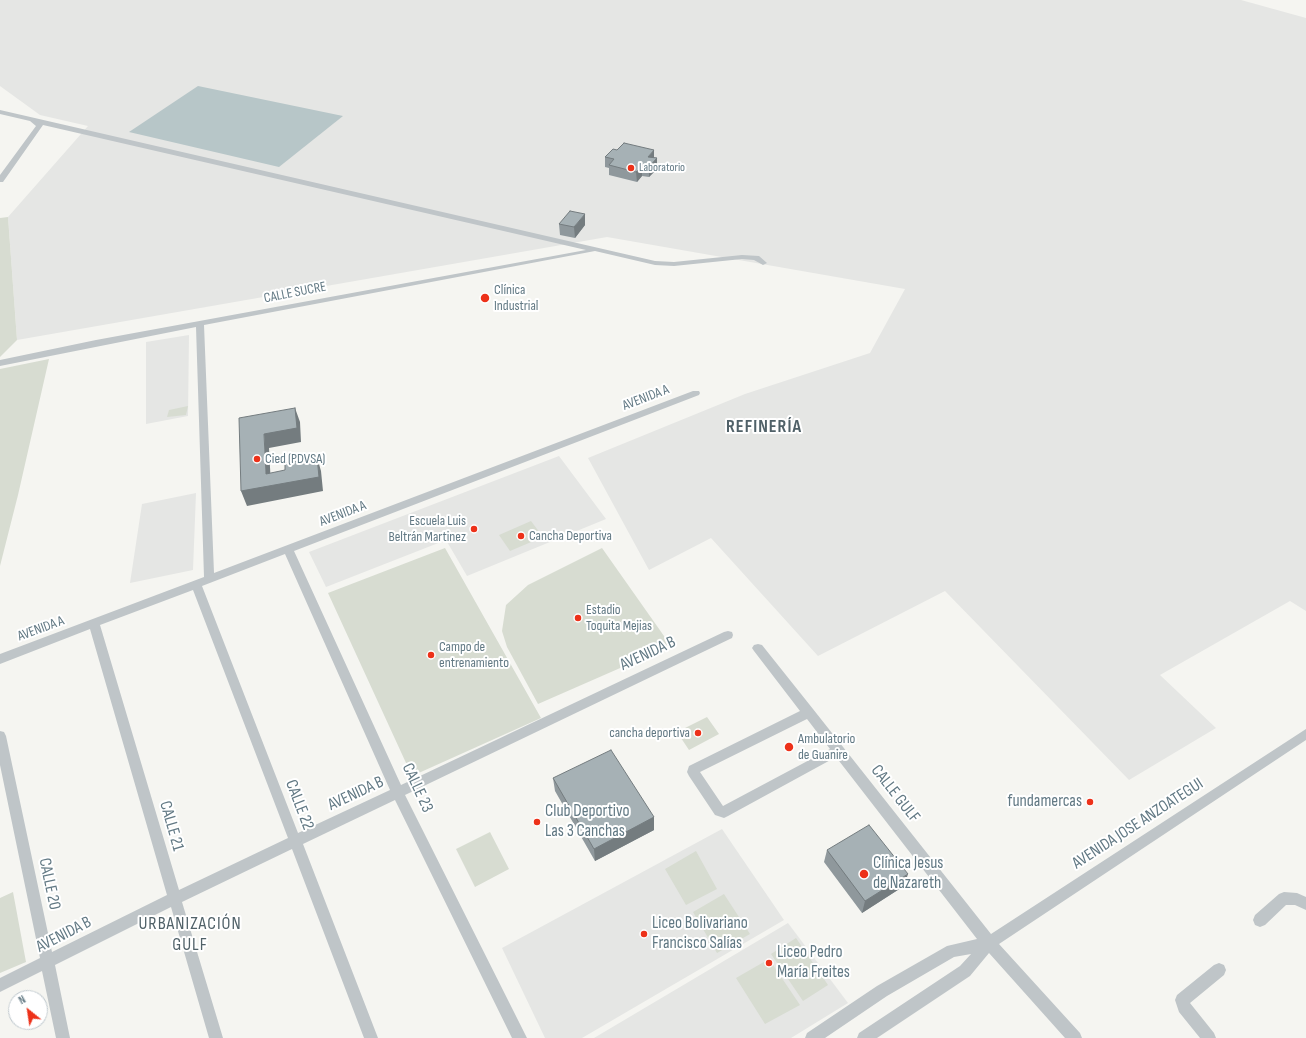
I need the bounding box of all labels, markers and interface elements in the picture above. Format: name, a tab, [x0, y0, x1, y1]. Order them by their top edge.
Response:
place label: Laboratorio	[639, 161, 685, 175]
marker: Laboratorio	[626, 163, 636, 173]
street label: CALLE SUCRE	[262, 279, 328, 307]
place label: Clínica Industrial	[494, 282, 538, 314]
marker: Clínica Industrial	[479, 292, 491, 304]
street label: AVENIDA A	[620, 381, 672, 415]
district label: REFINERÍA	[726, 416, 802, 438]
place label: Cied (PDVSA)	[265, 451, 325, 467]
marker: Cied (PDVSA)	[252, 454, 262, 464]
street label: AVENIDA A	[317, 497, 369, 531]
place label: Escuela Luis Beltrán Martinez	[388, 513, 466, 546]
marker: Escuela Luis Beltrán Martinez	[469, 524, 479, 534]
place label: Cancha Deportiva	[529, 528, 612, 544]
marker: Cancha Deportiva	[516, 531, 526, 541]
place label: Estadio Toquita Mejias	[586, 602, 652, 634]
street label: AVENIDA A	[15, 613, 67, 645]
marker: Estadio Toquita Mejias	[573, 613, 583, 623]
street label: AVENIDA B	[617, 632, 679, 676]
place label: Campo de entrenamiento	[439, 639, 509, 672]
marker: Campo de entrenamiento	[426, 650, 436, 660]
place label: cancha deportiva	[609, 725, 690, 741]
marker: cancha deportiva	[693, 728, 703, 738]
place label: Ambulatorio de Guanire	[798, 731, 855, 764]
marker: Ambulatorio de Guanire	[783, 741, 795, 753]
street label: CALLE 23	[397, 760, 437, 816]
street label: CALLE GULF	[866, 761, 924, 827]
street label: AVENIDA B	[325, 772, 387, 816]
street label: AVENIDA JOSE ANZOATEGUI	[1069, 774, 1207, 874]
street label: CALLE 22	[280, 777, 318, 833]
place label: fundamercas	[1007, 792, 1082, 812]
marker: fundamercas	[1085, 797, 1095, 807]
street label: CALLE 21	[154, 799, 188, 853]
place label: Club Deportivo Las 3 Canchas	[545, 802, 629, 842]
marker: Club Deportivo Las 3 Canchas	[532, 817, 542, 827]
place label: Clínica Jesus de Nazareth	[873, 854, 943, 894]
street label: CALLE 20	[34, 856, 64, 912]
marker: Clínica Jesus de Nazareth	[858, 868, 870, 880]
street label: AVENIDA B	[33, 912, 95, 958]
district label: URBANIZACIÓN GULF	[138, 913, 242, 956]
place label: Liceo Bolivariano Francisco Salías	[652, 914, 748, 954]
marker: Liceo Bolivariano Francisco Salías	[639, 929, 649, 939]
place label: Liceo Pedro María Freites	[777, 943, 850, 983]
marker: Liceo Pedro María Freites	[764, 958, 774, 968]
north arrow	[8, 990, 48, 1030]
text: N	[16, 993, 28, 1007]

